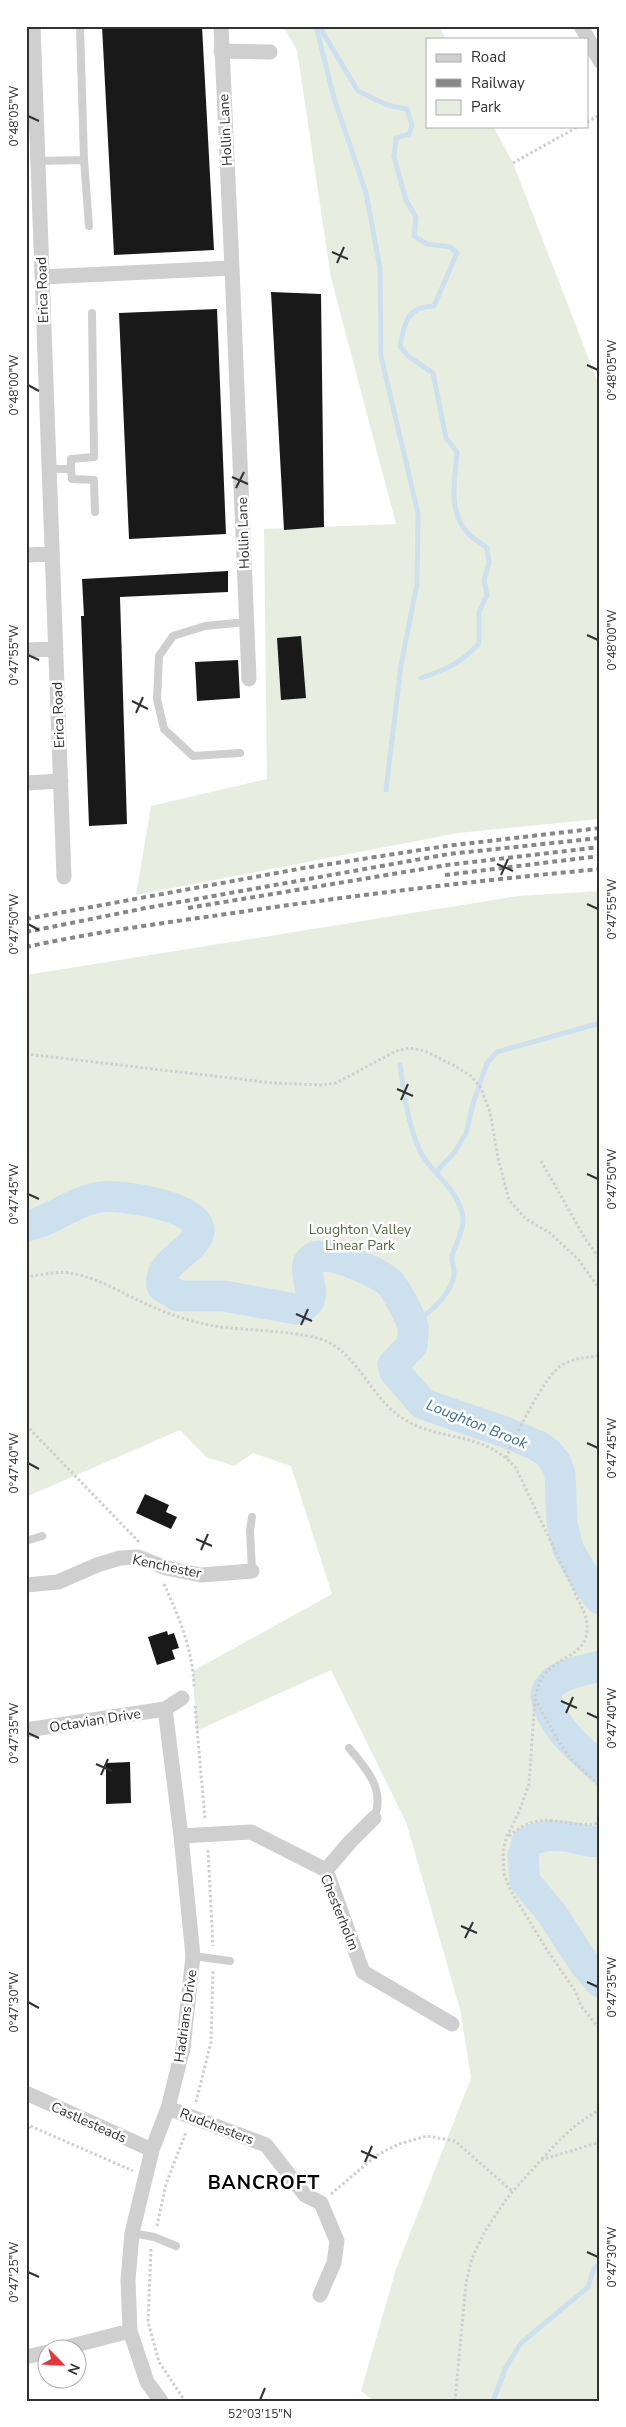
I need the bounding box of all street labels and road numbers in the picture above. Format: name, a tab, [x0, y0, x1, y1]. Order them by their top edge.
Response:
street label: Hollin Lane	[214, 94, 237, 166]
street label: Erica Road	[32, 256, 53, 324]
street label: Hollin Lane	[233, 497, 254, 569]
street label: Erica Road	[48, 681, 69, 749]
street label: Kenchester	[131, 1550, 203, 1583]
street label: Octavian Drive	[48, 1704, 142, 1737]
street label: Chesterholm	[316, 1871, 363, 1953]
street label: Hadrians Drive	[170, 1968, 201, 2064]
street label: Castlesteads	[48, 2097, 130, 2148]
street label: Rudchesters	[177, 2104, 257, 2149]

